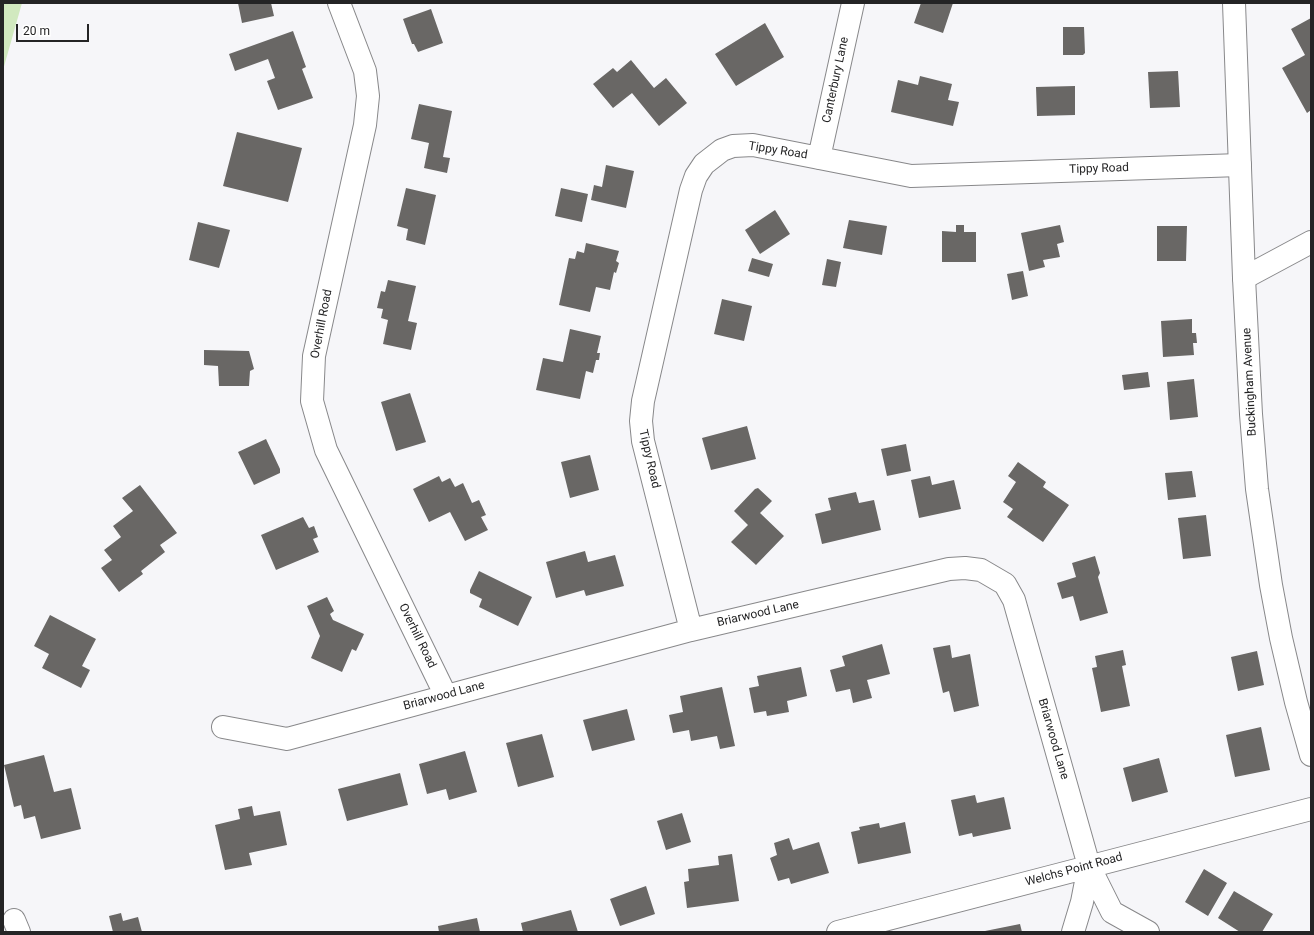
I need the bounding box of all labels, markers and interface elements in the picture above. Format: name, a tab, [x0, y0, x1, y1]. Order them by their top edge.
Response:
scale bar	[18, 16, 91, 42]
text: 20 m	[23, 24, 50, 38]
street label: Canterbury Lane	[820, 36, 852, 124]
street label: Tippy Road	[747, 139, 809, 163]
street label: Tippy Road	[1069, 161, 1129, 177]
street label: Overhill Road	[308, 288, 336, 360]
street label: Buckingham Avenue	[1240, 327, 1260, 437]
street label: Tippy Road	[635, 428, 663, 490]
street label: Briarwood Lane	[716, 598, 800, 630]
street label: Overhill Road	[395, 601, 439, 671]
street label: Briarwood Lane	[402, 678, 486, 714]
street label: Briarwood Lane	[1035, 697, 1071, 781]
street label: Welchs Point Road	[1024, 850, 1124, 890]

